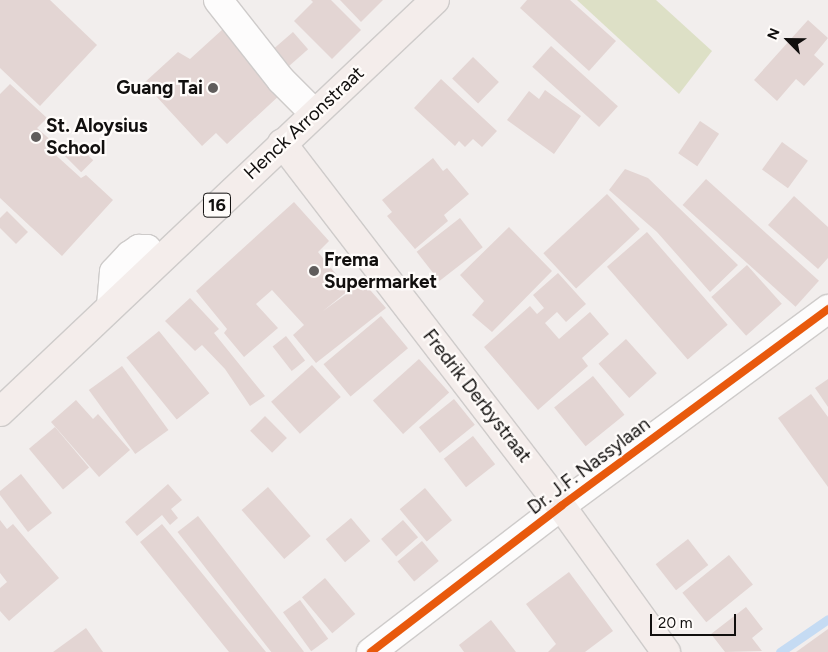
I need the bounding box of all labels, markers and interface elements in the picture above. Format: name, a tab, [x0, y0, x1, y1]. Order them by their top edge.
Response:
north arrow	[763, 15, 813, 65]
text: N	[764, 26, 784, 42]
street label: Henck Arronstraat	[239, 62, 369, 184]
place label: Guang Tai	[116, 77, 203, 99]
marker: Guang Tai	[207, 82, 219, 94]
place label: St. Aloysius School	[46, 115, 148, 159]
marker: St. Aloysius School	[30, 131, 42, 143]
road number: 16	[202, 190, 232, 220]
place label: Frema Supermarket	[324, 249, 437, 293]
marker: Frema Supermarket	[308, 265, 320, 277]
street label: Fredrik Derbystraat	[418, 325, 536, 467]
street label: Dr. J.F. Nassylaan	[523, 413, 655, 519]
scale bar	[653, 604, 739, 636]
text: 20 m	[658, 614, 692, 632]

